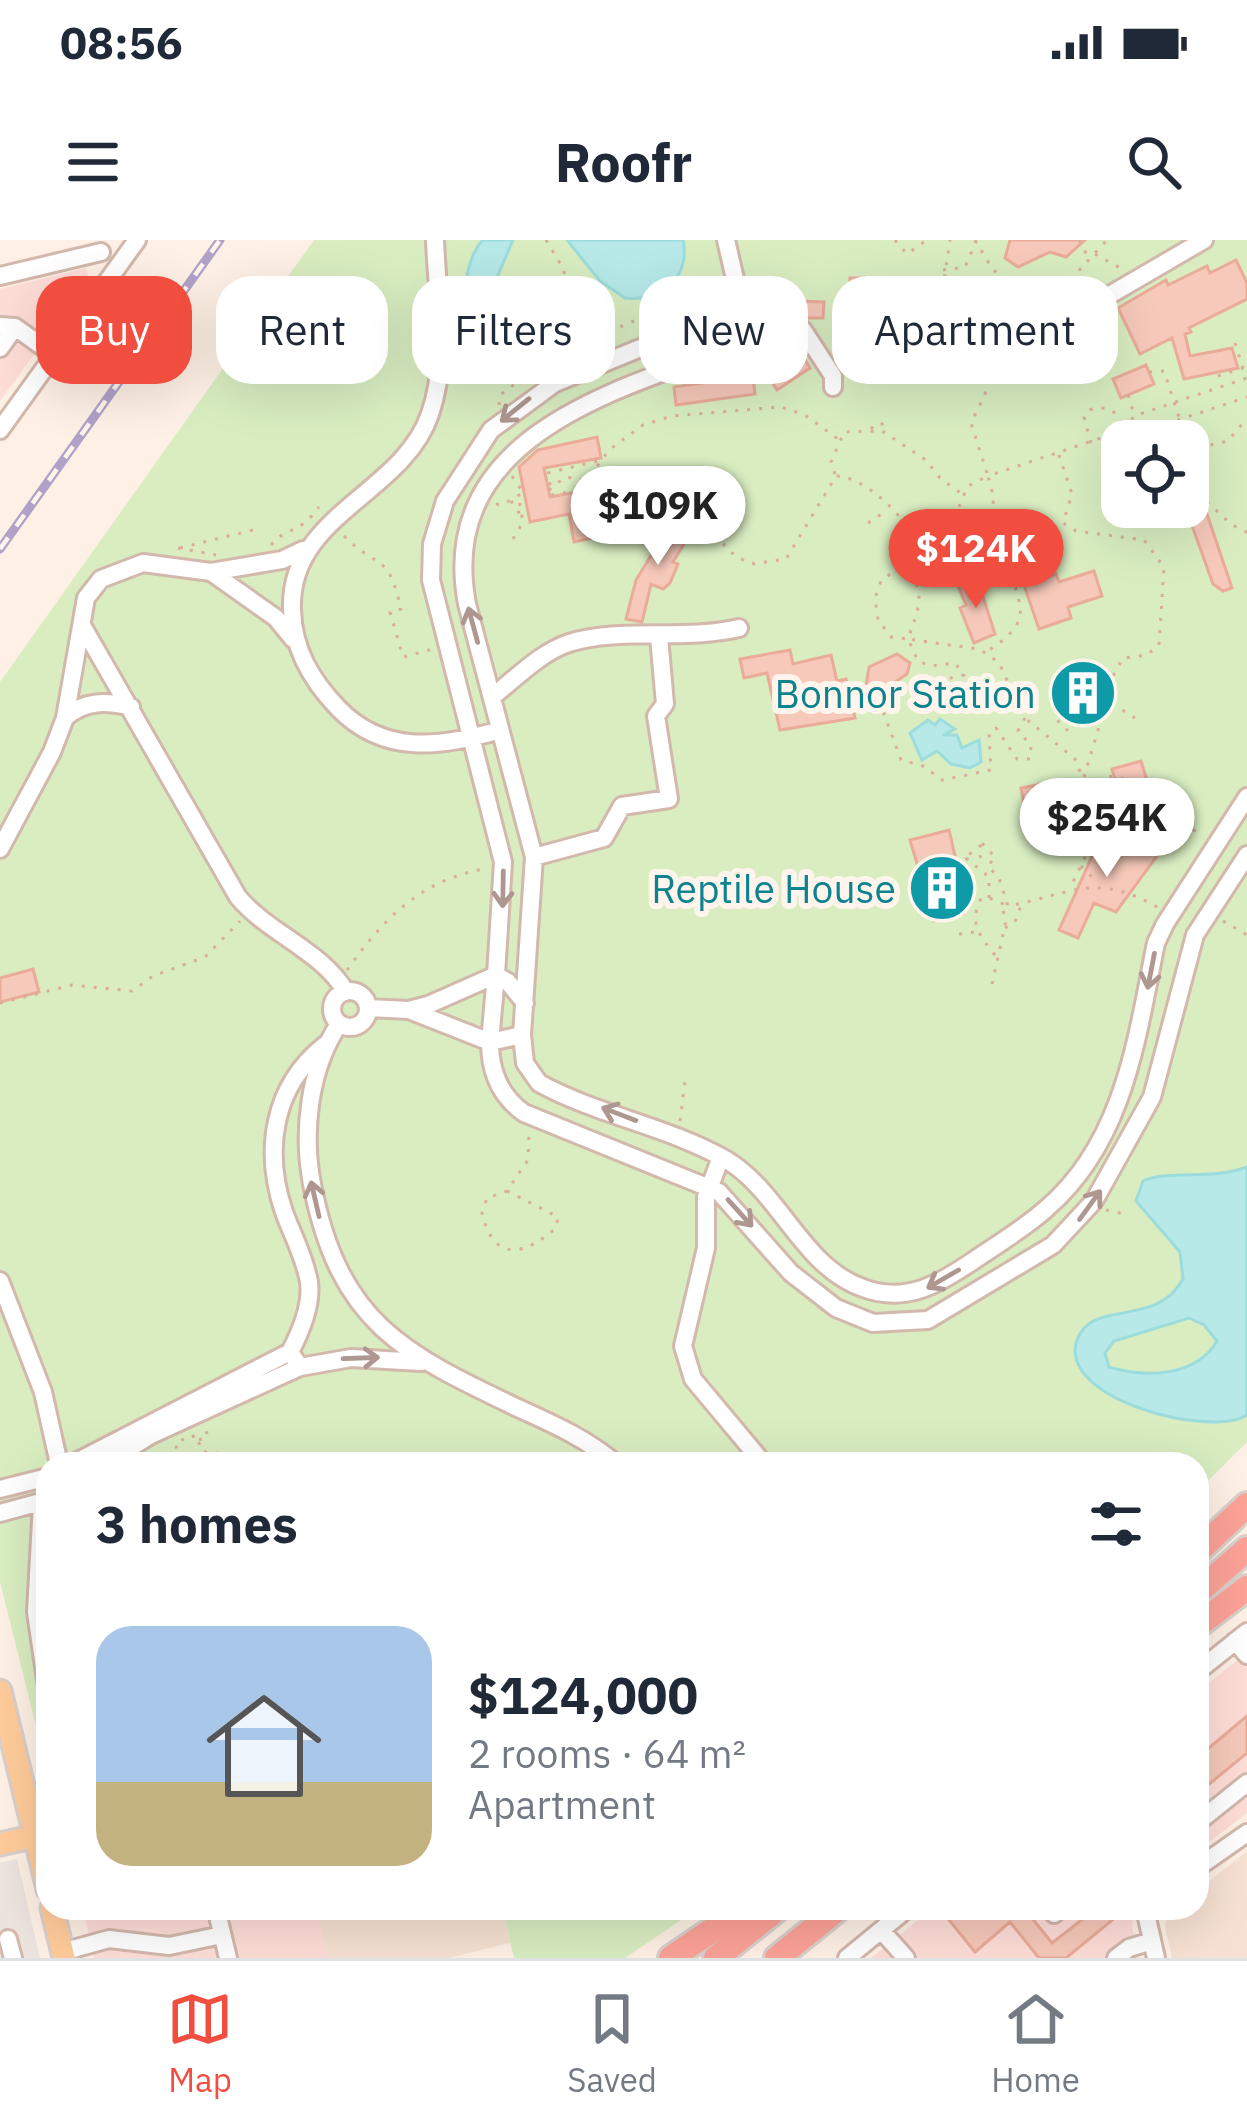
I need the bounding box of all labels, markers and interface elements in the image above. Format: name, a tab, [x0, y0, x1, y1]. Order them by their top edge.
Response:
text: 08:56	[60, 13, 183, 71]
text: Roofr	[555, 127, 692, 197]
icon: menu	[60, 129, 126, 195]
icon: search	[1121, 129, 1187, 195]
chip: Buy	[36, 276, 192, 384]
chip: Rent	[216, 276, 388, 384]
chip: Filters	[412, 276, 615, 384]
chip: New	[639, 276, 808, 384]
chip: Apartment	[832, 276, 1118, 384]
one-way arrow	[500, 396, 531, 423]
map controls	[1101, 420, 1209, 528]
button: locate	[1101, 420, 1209, 528]
pin: $109K	[574, 466, 742, 568]
text: $109K	[598, 479, 718, 530]
pin: $124K	[892, 509, 1060, 611]
text: $124K	[916, 522, 1036, 573]
one-way arrow	[460, 606, 482, 644]
building icon: Bonnor Station	[1048, 658, 1118, 728]
place label: Bonnor Station	[774, 668, 1036, 719]
pin: $254K	[1023, 778, 1191, 880]
text: $254K	[1047, 791, 1167, 842]
building icon: Reptile House	[907, 853, 977, 923]
place label: Reptile House	[651, 863, 896, 914]
one-way arrow	[491, 869, 514, 908]
one-way arrow	[1139, 951, 1161, 990]
one-way arrow	[602, 1102, 639, 1124]
one-way arrow	[303, 1180, 326, 1218]
one-way arrow	[1076, 1189, 1102, 1222]
one-way arrow	[726, 1197, 753, 1227]
one-way arrow	[926, 1268, 961, 1292]
one-way arrow	[341, 1347, 380, 1370]
text: 3 homes	[96, 1491, 298, 1557]
icon: filters	[1083, 1491, 1149, 1557]
text: $124,000	[468, 1662, 698, 1728]
icon: home	[192, 1674, 336, 1818]
text: 2 rooms · 64 m²	[468, 1728, 746, 1779]
text: Apartment	[468, 1779, 656, 1830]
tab: Map	[167, 1986, 233, 2101]
tab: Saved	[567, 1986, 657, 2101]
tab: Home	[991, 1986, 1080, 2101]

